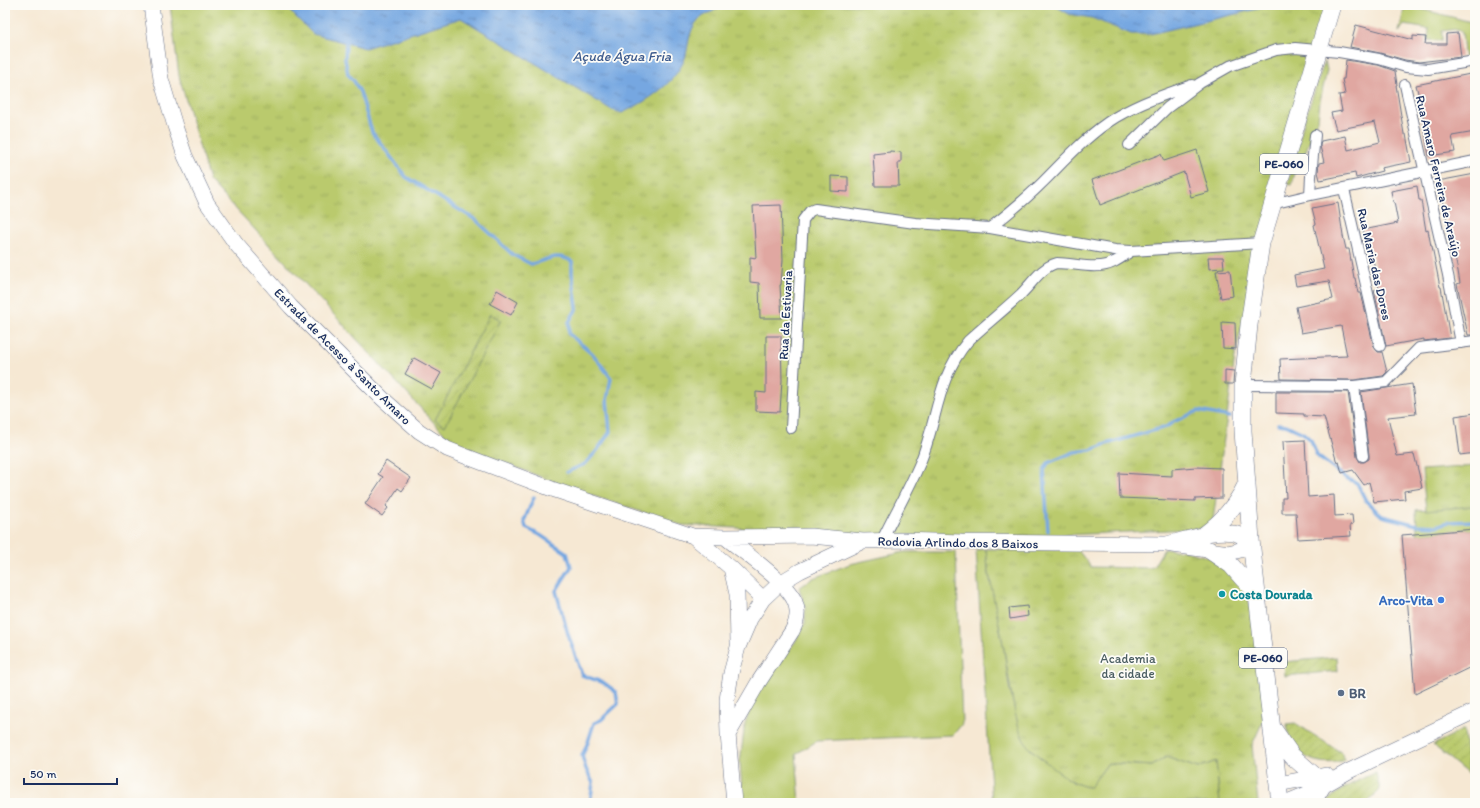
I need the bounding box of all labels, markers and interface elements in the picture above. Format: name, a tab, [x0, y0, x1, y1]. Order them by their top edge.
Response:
water label: Açude Água Fria	[573, 48, 672, 65]
street label: Rua Amaro Ferreira de Araújo	[1413, 94, 1465, 259]
road number: PE-060	[1260, 154, 1308, 174]
street label: Rua Maria das Dores	[1354, 207, 1395, 322]
street label: Rua da Estivaria	[776, 270, 795, 360]
street label: Estrada de Acesso à Santo Amaro	[271, 285, 414, 428]
street label: Rodovia Arlindo dos 8 Baixos	[877, 534, 1039, 551]
place label: Costa Dourada	[1230, 587, 1313, 602]
marker: Costa Dourada	[1217, 589, 1227, 599]
place label: Arco-Vita	[1378, 593, 1433, 608]
marker: Arco-Vita	[1436, 595, 1446, 605]
road number: PE-060	[1239, 648, 1287, 668]
park label: Academia da cidade	[1100, 651, 1156, 681]
place label: BR	[1349, 686, 1366, 701]
marker: BR	[1336, 688, 1346, 698]
scale bar	[24, 760, 117, 786]
text: 50 m	[30, 767, 56, 781]

